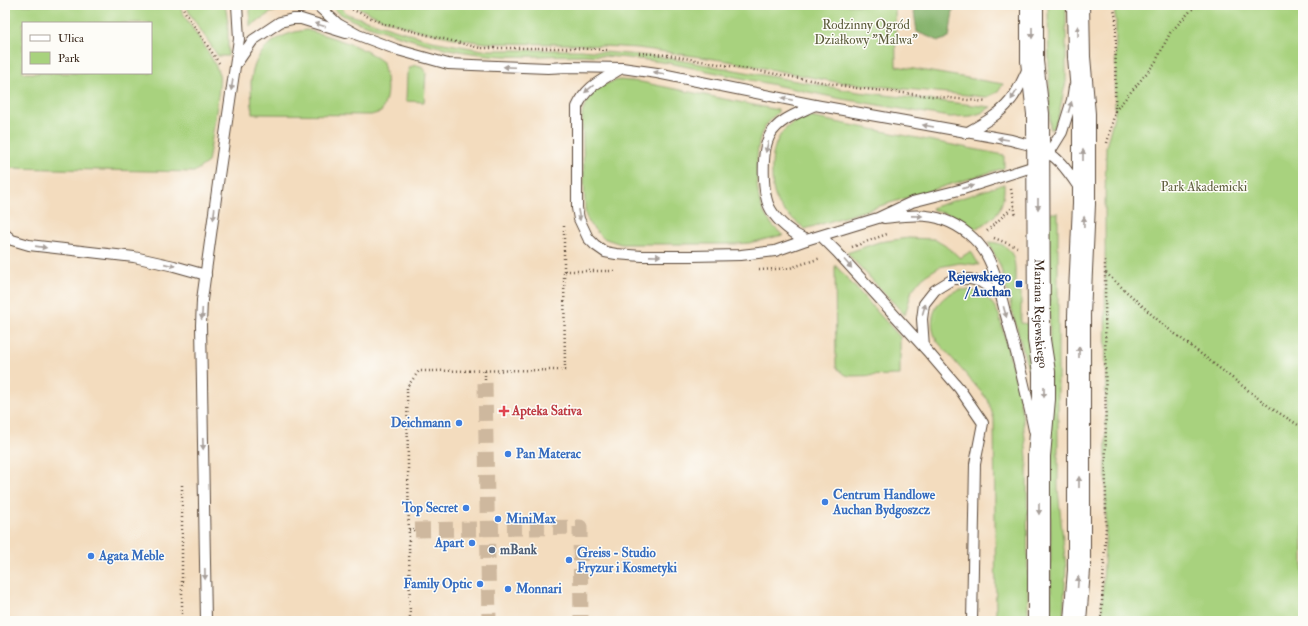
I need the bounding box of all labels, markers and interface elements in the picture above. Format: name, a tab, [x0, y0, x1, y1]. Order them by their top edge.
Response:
park label: Rodzinny Ogród Działkowy "Malwa"	[814, 17, 918, 49]
legend	[22, 22, 152, 74]
one-way arrow	[313, 22, 325, 28]
one-way arrow	[1075, 24, 1081, 37]
one-way arrow	[1029, 27, 1035, 40]
text: Ulica	[58, 31, 85, 46]
text: Park	[58, 51, 80, 66]
one-way arrow	[503, 63, 515, 70]
one-way arrow	[653, 70, 665, 76]
one-way arrow	[229, 79, 235, 91]
one-way arrow	[584, 85, 594, 94]
one-way arrow	[1010, 90, 1018, 100]
one-way arrow	[780, 96, 793, 102]
one-way arrow	[1067, 101, 1073, 113]
one-way arrow	[922, 123, 934, 129]
one-way arrow	[996, 136, 1009, 142]
one-way arrow	[764, 141, 770, 153]
one-way arrow	[1080, 148, 1086, 161]
park label: Park Akademicki	[1161, 179, 1248, 195]
one-way arrow	[962, 184, 974, 190]
one-way arrow	[1035, 198, 1041, 211]
one-way arrow	[211, 208, 217, 220]
one-way arrow	[576, 209, 582, 221]
one-way arrow	[911, 213, 924, 219]
one-way arrow	[1080, 216, 1087, 228]
one-way arrow	[35, 244, 47, 250]
one-way arrow	[649, 253, 662, 259]
street label: Mariana Rejewskiego	[1031, 259, 1051, 369]
one-way arrow	[843, 260, 852, 269]
one-way arrow	[164, 263, 176, 269]
place label: Rejewskiego / Auchan	[948, 269, 1012, 300]
marker: Rejewskiego / Auchan	[1014, 279, 1024, 289]
one-way arrow	[921, 302, 927, 314]
one-way arrow	[1003, 306, 1009, 318]
one-way arrow	[198, 308, 205, 320]
one-way arrow	[1076, 345, 1082, 358]
one-way arrow	[1041, 386, 1047, 399]
place label: Apteka Sativa	[511, 403, 582, 420]
marker: Apteka Sativa	[499, 406, 509, 416]
place label: Deichmann	[391, 415, 451, 431]
marker: Deichmann	[454, 418, 464, 428]
one-way arrow	[200, 438, 206, 451]
place label: Pan Materac	[516, 446, 582, 462]
marker: Pan Materac	[503, 449, 513, 459]
one-way arrow	[1076, 475, 1082, 488]
place label: Centrum Handlowe Auchan Bydgoszcz	[832, 487, 936, 519]
marker: Centrum Handlowe Auchan Bydgoszcz	[820, 497, 830, 507]
place label: Top Secret	[401, 500, 459, 517]
marker: Top Secret	[461, 503, 471, 513]
one-way arrow	[1036, 503, 1042, 516]
place label: MiniMax	[505, 511, 556, 527]
marker: MiniMax	[493, 514, 503, 524]
place label: Apart	[434, 535, 465, 552]
marker: Apart	[467, 538, 477, 548]
place label: mBank	[500, 542, 538, 558]
marker: mBank	[487, 545, 497, 555]
place label: Greiss - Studio Fryzur i Kosmetyki	[577, 545, 677, 577]
place label: Agata Meble	[98, 548, 165, 565]
marker: Agata Meble	[86, 551, 96, 561]
marker: Greiss - Studio Fryzur i Kosmetyki	[564, 555, 574, 565]
one-way arrow	[201, 568, 208, 580]
place label: Family Optic	[404, 576, 473, 593]
one-way arrow	[1074, 576, 1081, 588]
marker: Family Optic	[475, 579, 485, 589]
place label: Monnari	[515, 581, 562, 597]
marker: Monnari	[503, 584, 513, 594]

